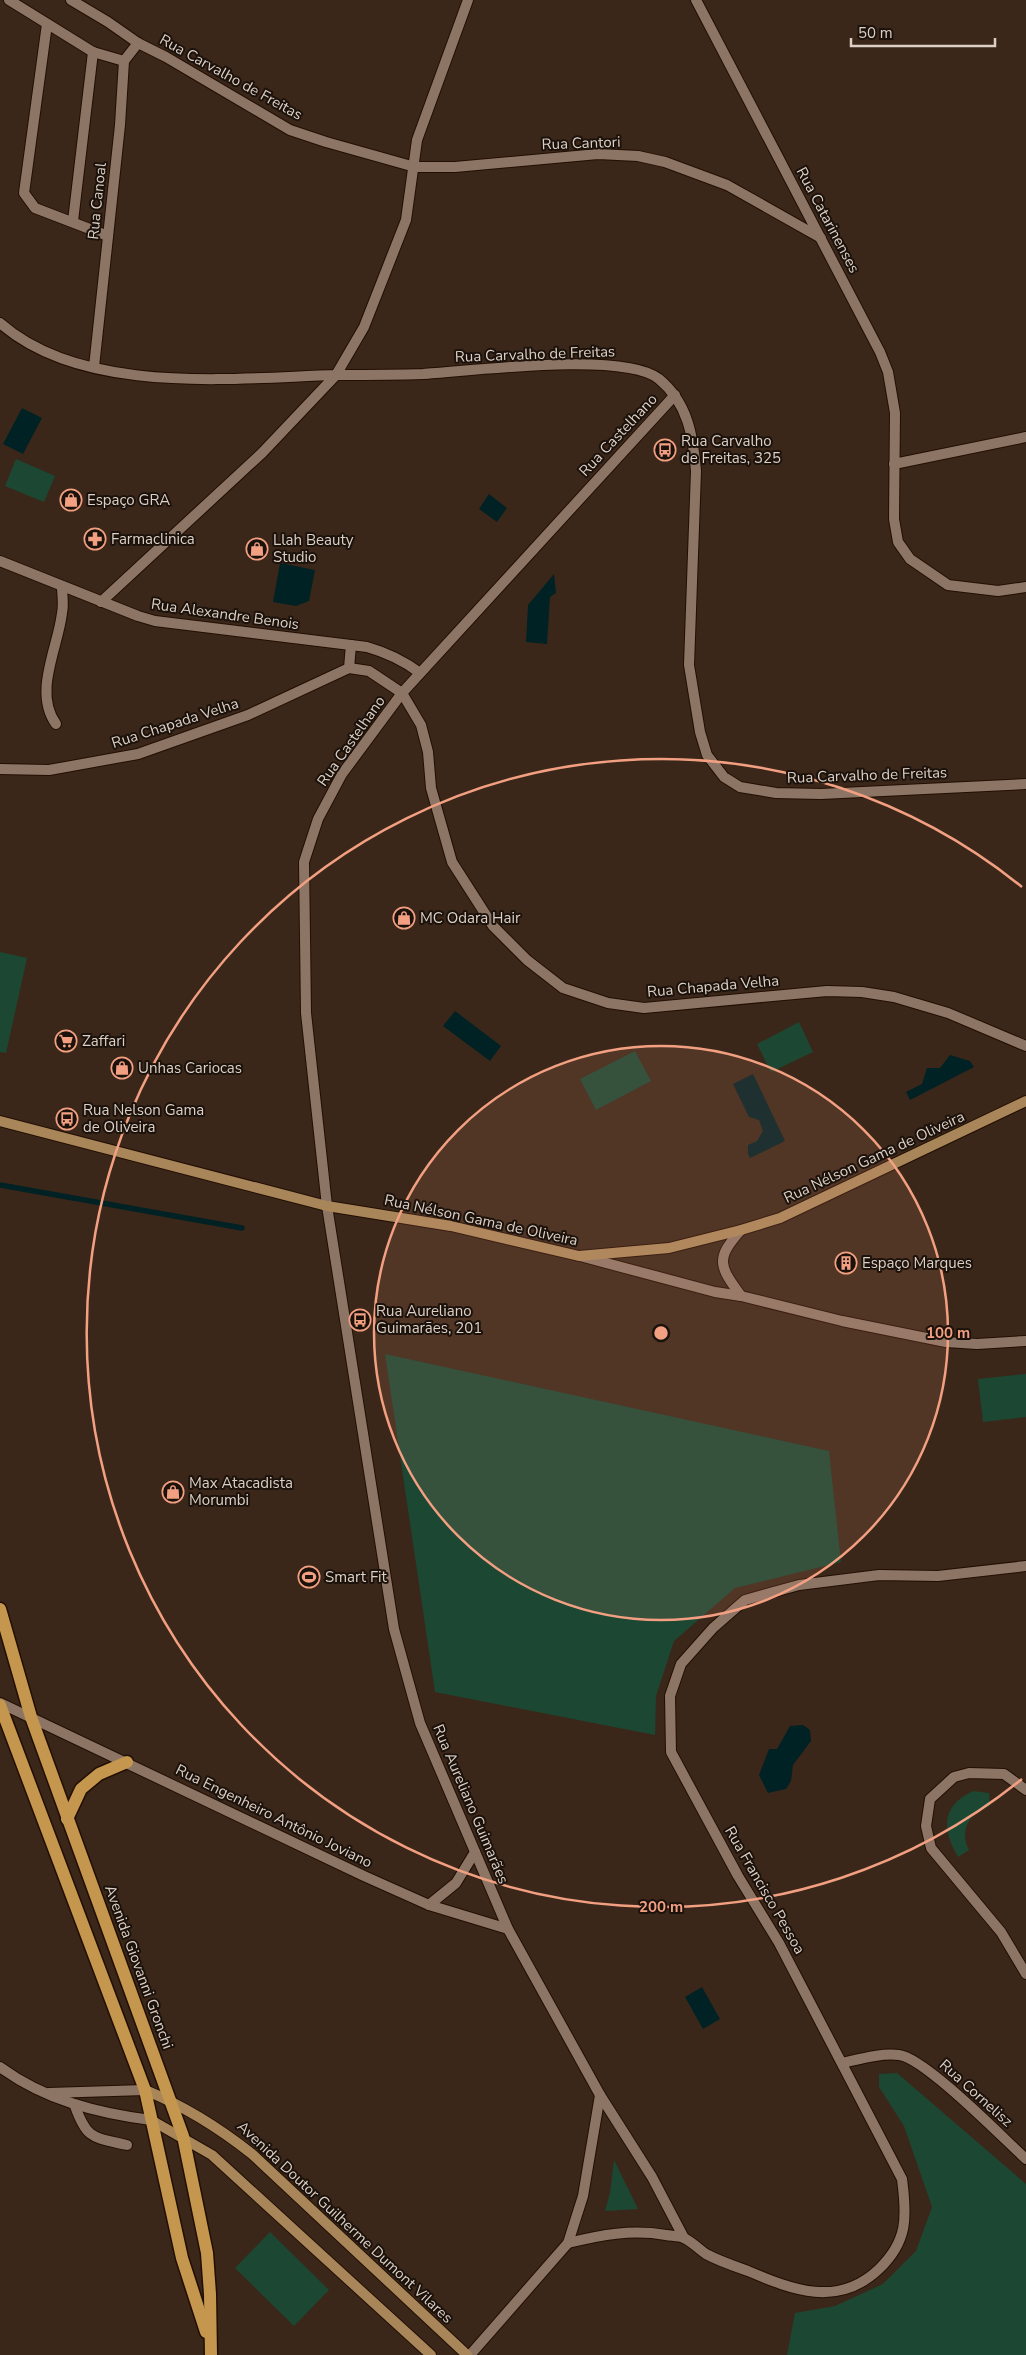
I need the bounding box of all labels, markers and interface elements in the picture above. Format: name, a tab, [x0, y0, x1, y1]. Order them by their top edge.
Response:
scale bar	[851, 15, 995, 47]
text: 50 m	[858, 23, 893, 43]
street label: Rua Carvalho de Freitas	[156, 29, 306, 125]
street label: Rua Cantori	[541, 132, 621, 154]
street label: Rua Canoal	[83, 161, 111, 240]
street label: Rua Catarinenses	[792, 163, 864, 277]
street label: Rua Carvalho de Freitas	[455, 341, 615, 367]
street label: Rua Castelhano	[574, 389, 662, 481]
place label: Rua Carvalho de Freitas, 325	[681, 431, 781, 468]
bus stop icon: Rua Carvalho de Freitas, 325	[653, 438, 677, 462]
shop icon: Espaço GRA	[59, 488, 83, 512]
place label: Espaço GRA	[87, 490, 170, 510]
pharmacy icon: Farmaclinica	[83, 527, 107, 551]
place label: Farmaclinica	[111, 529, 195, 549]
place label: Llah Beauty Studio	[273, 530, 354, 567]
shop icon: Llah Beauty Studio	[245, 537, 269, 561]
street label: Rua Alexandre Benois	[150, 594, 300, 634]
street label: Rua Castelhano	[312, 692, 390, 790]
street label: Rua Chapada Velha	[109, 693, 241, 753]
street label: Rua Carvalho de Freitas	[787, 762, 947, 788]
shop icon: MC Odara Hair	[392, 906, 416, 930]
place label: MC Odara Hair	[420, 908, 521, 928]
street label: Rua Chapada Velha	[646, 970, 780, 1002]
supermarket icon: Zaffari	[54, 1029, 78, 1053]
place label: Zaffari	[82, 1031, 125, 1051]
shop icon: Unhas Cariocas	[110, 1056, 134, 1080]
place label: Unhas Cariocas	[138, 1058, 242, 1078]
place label: Rua Nelson Gama de Oliveira	[83, 1100, 204, 1137]
street label: Rua Nélson Gama de Oliveira	[780, 1106, 968, 1208]
bus stop icon: Rua Nelson Gama de Oliveira	[55, 1107, 79, 1131]
street label: Rua Nélson Gama de Oliveira	[382, 1190, 580, 1250]
building icon: Espaço Marques	[834, 1251, 858, 1275]
place label: Espaço Marques	[862, 1253, 972, 1273]
place label: Rua Aureliano Guimarães, 201	[376, 1301, 482, 1338]
bus stop icon: Rua Aureliano Guimarães, 201	[348, 1308, 372, 1332]
text: 100 m	[926, 1323, 970, 1343]
centre of rings	[652, 1324, 670, 1342]
place label: Max Atacadista Morumbi	[189, 1473, 293, 1510]
shop icon: Max Atacadista Morumbi	[161, 1480, 185, 1504]
sports icon: Smart Fit	[297, 1565, 321, 1589]
place label: Smart Fit	[325, 1567, 388, 1587]
street label: Rua Aureliano Guimarães	[428, 1721, 514, 1887]
street label: Rua Engenheiro Antônio Joviano	[172, 1760, 376, 1872]
street label: Rua Francisco Pessoa	[720, 1822, 810, 1958]
street label: Avenida Giovanni Gronchi	[100, 1882, 178, 2052]
text: 200 m	[639, 1897, 683, 1917]
street label: Rua Cornelisz	[935, 2055, 1017, 2131]
street label: Avenida Doutor Guilherme Dumont Vilares	[233, 2116, 457, 2328]

